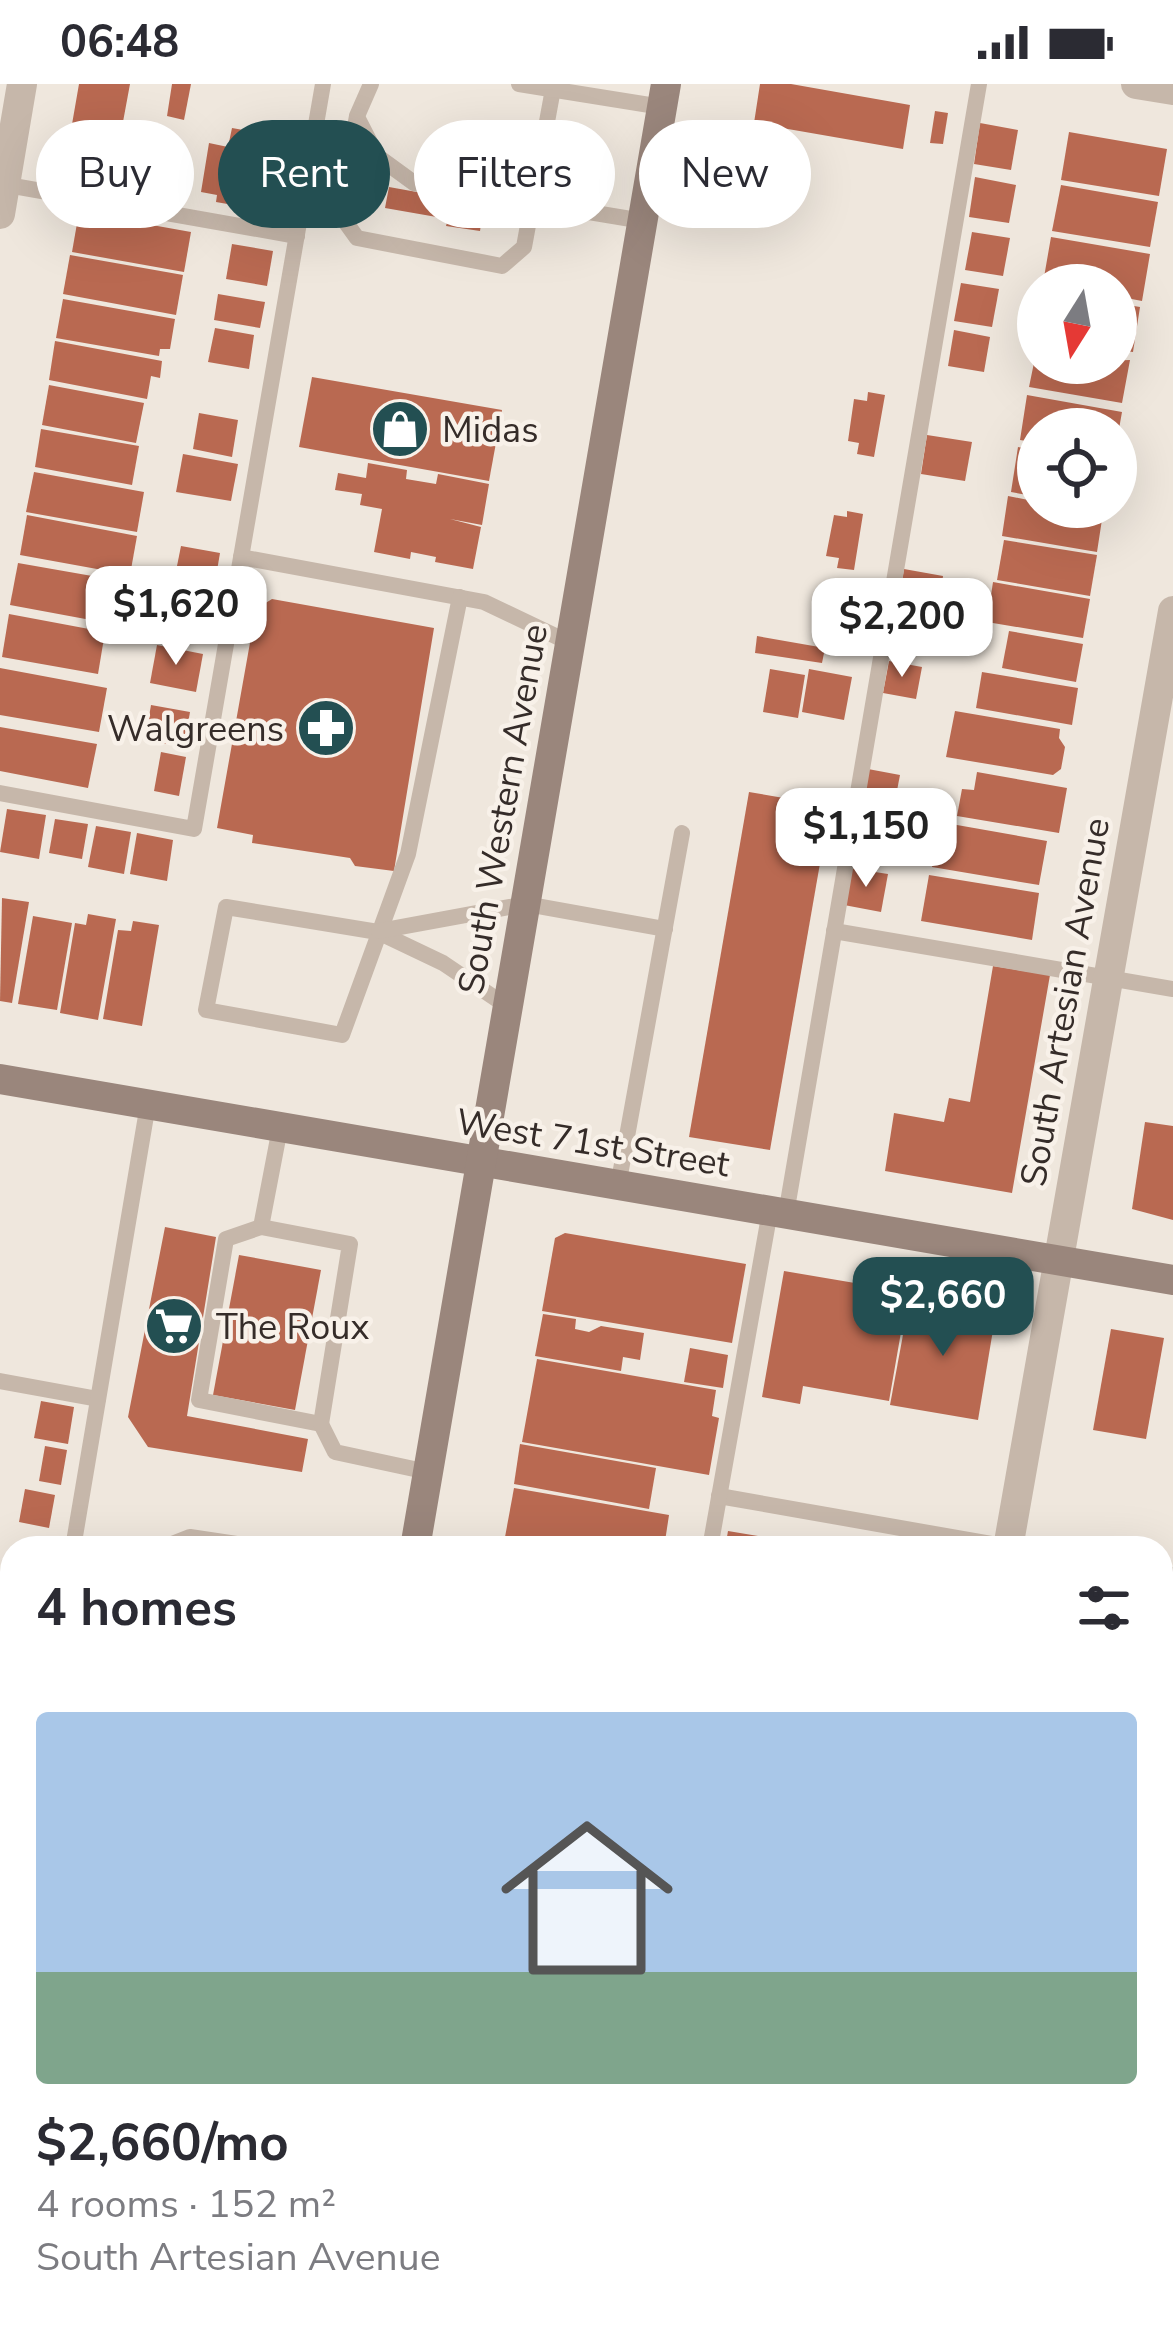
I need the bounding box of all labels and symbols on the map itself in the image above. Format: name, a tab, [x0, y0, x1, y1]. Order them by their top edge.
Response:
north arrow	[1017, 264, 1137, 384]
shop icon: Midas	[369, 398, 431, 460]
place label: Midas	[442, 406, 539, 455]
pin: $1,620	[78, 566, 274, 668]
pin: $2,200	[804, 578, 1000, 680]
street label: South Western Avenue	[447, 620, 560, 998]
pharmacy icon: Walgreens	[295, 697, 357, 759]
place label: Walgreens	[107, 705, 284, 754]
pin: $1,150	[768, 788, 964, 890]
street label: South Artesian Avenue	[1009, 814, 1122, 1190]
street label: West 71st Street	[453, 1098, 733, 1189]
pin: $2,660	[845, 1257, 1041, 1359]
supermarket icon: The Roux	[143, 1295, 205, 1357]
place label: The Roux	[216, 1303, 369, 1352]

